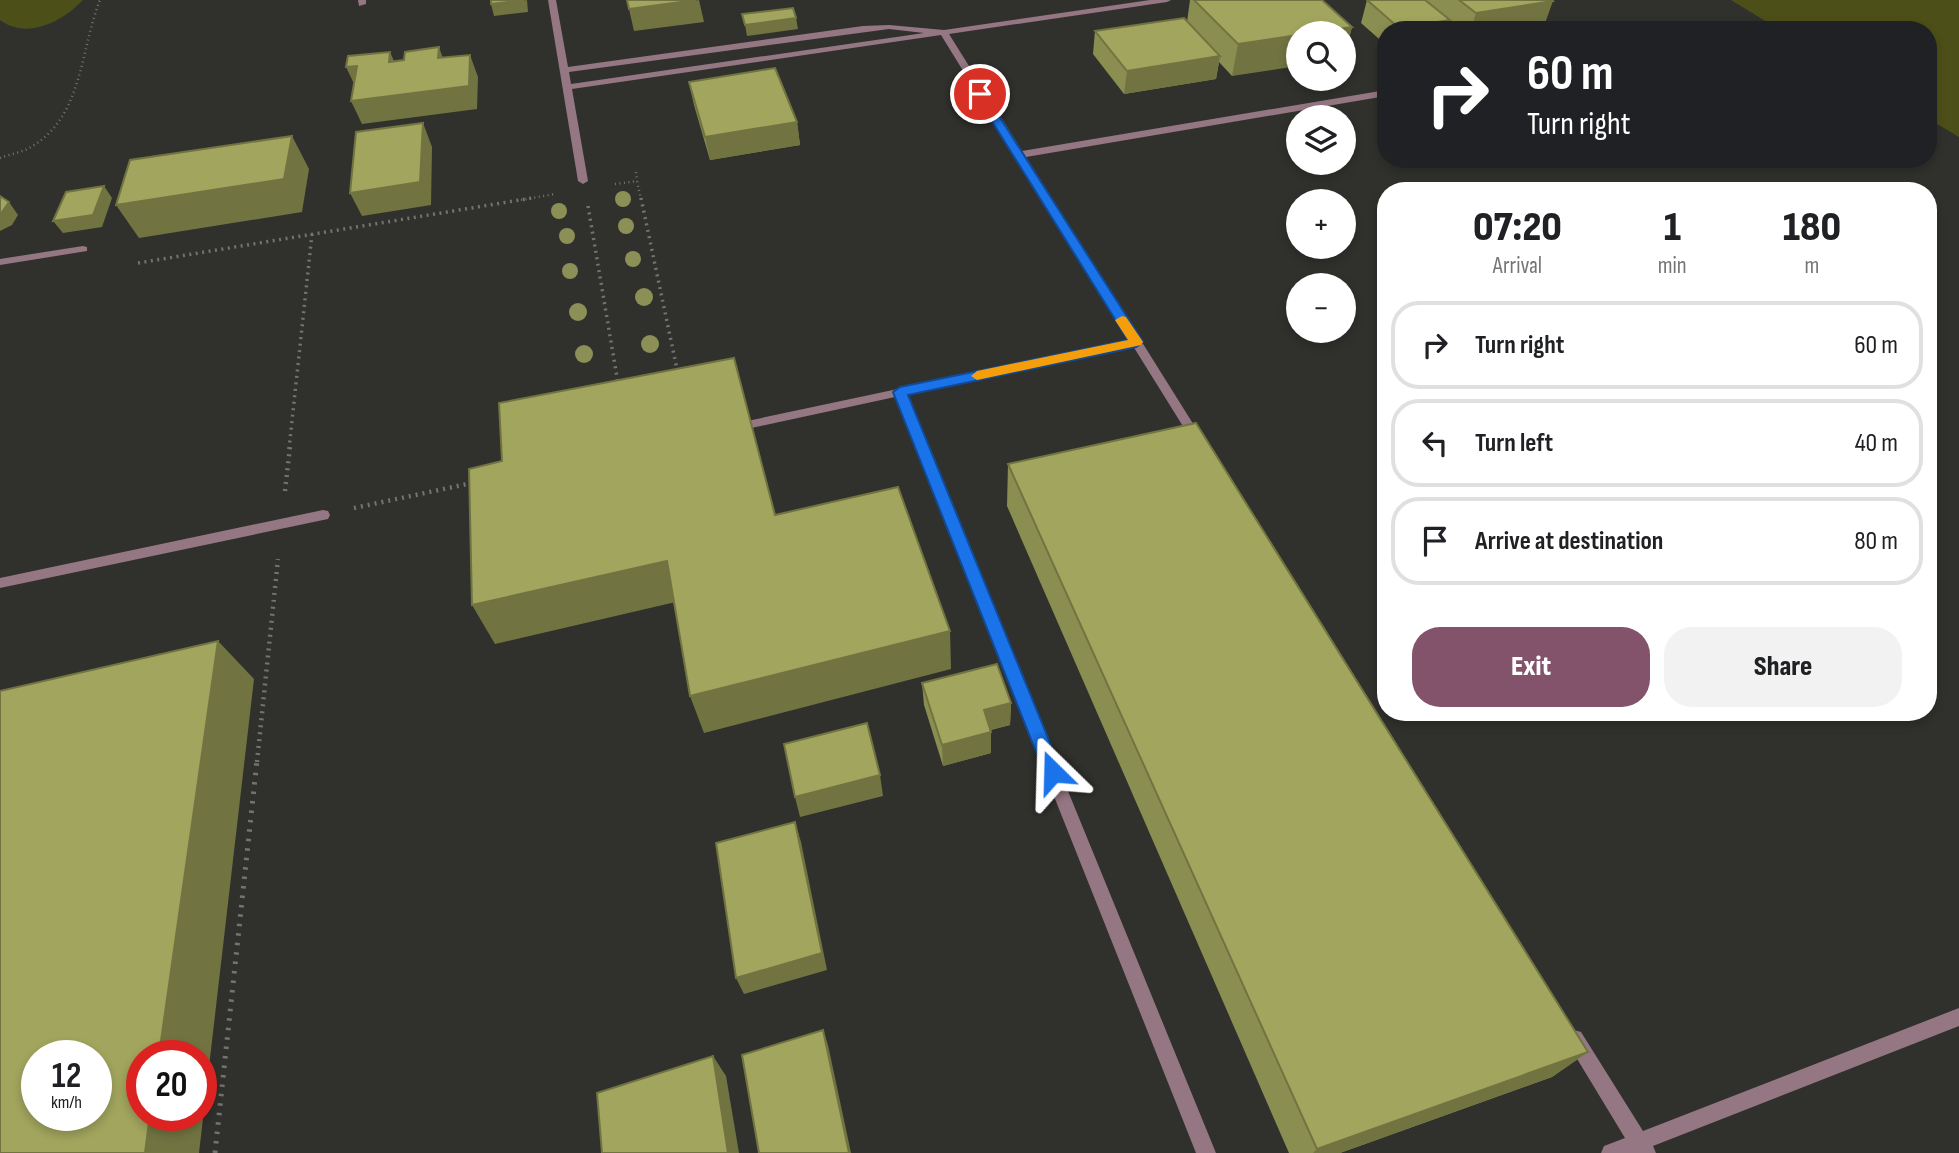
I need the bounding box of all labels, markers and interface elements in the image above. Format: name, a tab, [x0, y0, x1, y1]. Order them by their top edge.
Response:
map controls	[1286, 21, 1356, 343]
button: search	[1286, 21, 1356, 91]
text: 60 m	[1527, 45, 1614, 104]
icon: right	[1412, 49, 1503, 140]
pin	[950, 64, 1010, 124]
icon: arrive	[961, 75, 999, 113]
button: layers	[1286, 105, 1356, 175]
text: Turn right	[1527, 105, 1631, 144]
button: +	[1286, 189, 1356, 259]
text: 07:20	[1473, 202, 1562, 253]
text: 1	[1664, 202, 1681, 253]
text: 180	[1783, 202, 1841, 253]
text: Arrival	[1493, 252, 1542, 280]
text: min	[1658, 252, 1687, 280]
text: m	[1804, 252, 1819, 280]
button: −	[1286, 273, 1356, 343]
icon: right	[1416, 326, 1454, 364]
text: Turn right	[1475, 330, 1564, 361]
text: 60 m	[1854, 330, 1898, 361]
icon: left	[1416, 424, 1454, 462]
text: Turn left	[1475, 428, 1553, 459]
text: 40 m	[1855, 428, 1898, 459]
icon: arrive	[1416, 522, 1454, 560]
text: Arrive at destination	[1475, 526, 1663, 557]
text: 80 m	[1854, 526, 1898, 557]
button: Exit	[1412, 627, 1650, 707]
button: Share	[1664, 627, 1902, 707]
position arrow	[1016, 735, 1090, 809]
speed limit sign: 20	[126, 1040, 217, 1131]
text: 12	[52, 1055, 81, 1098]
text: km/h	[51, 1092, 82, 1113]

